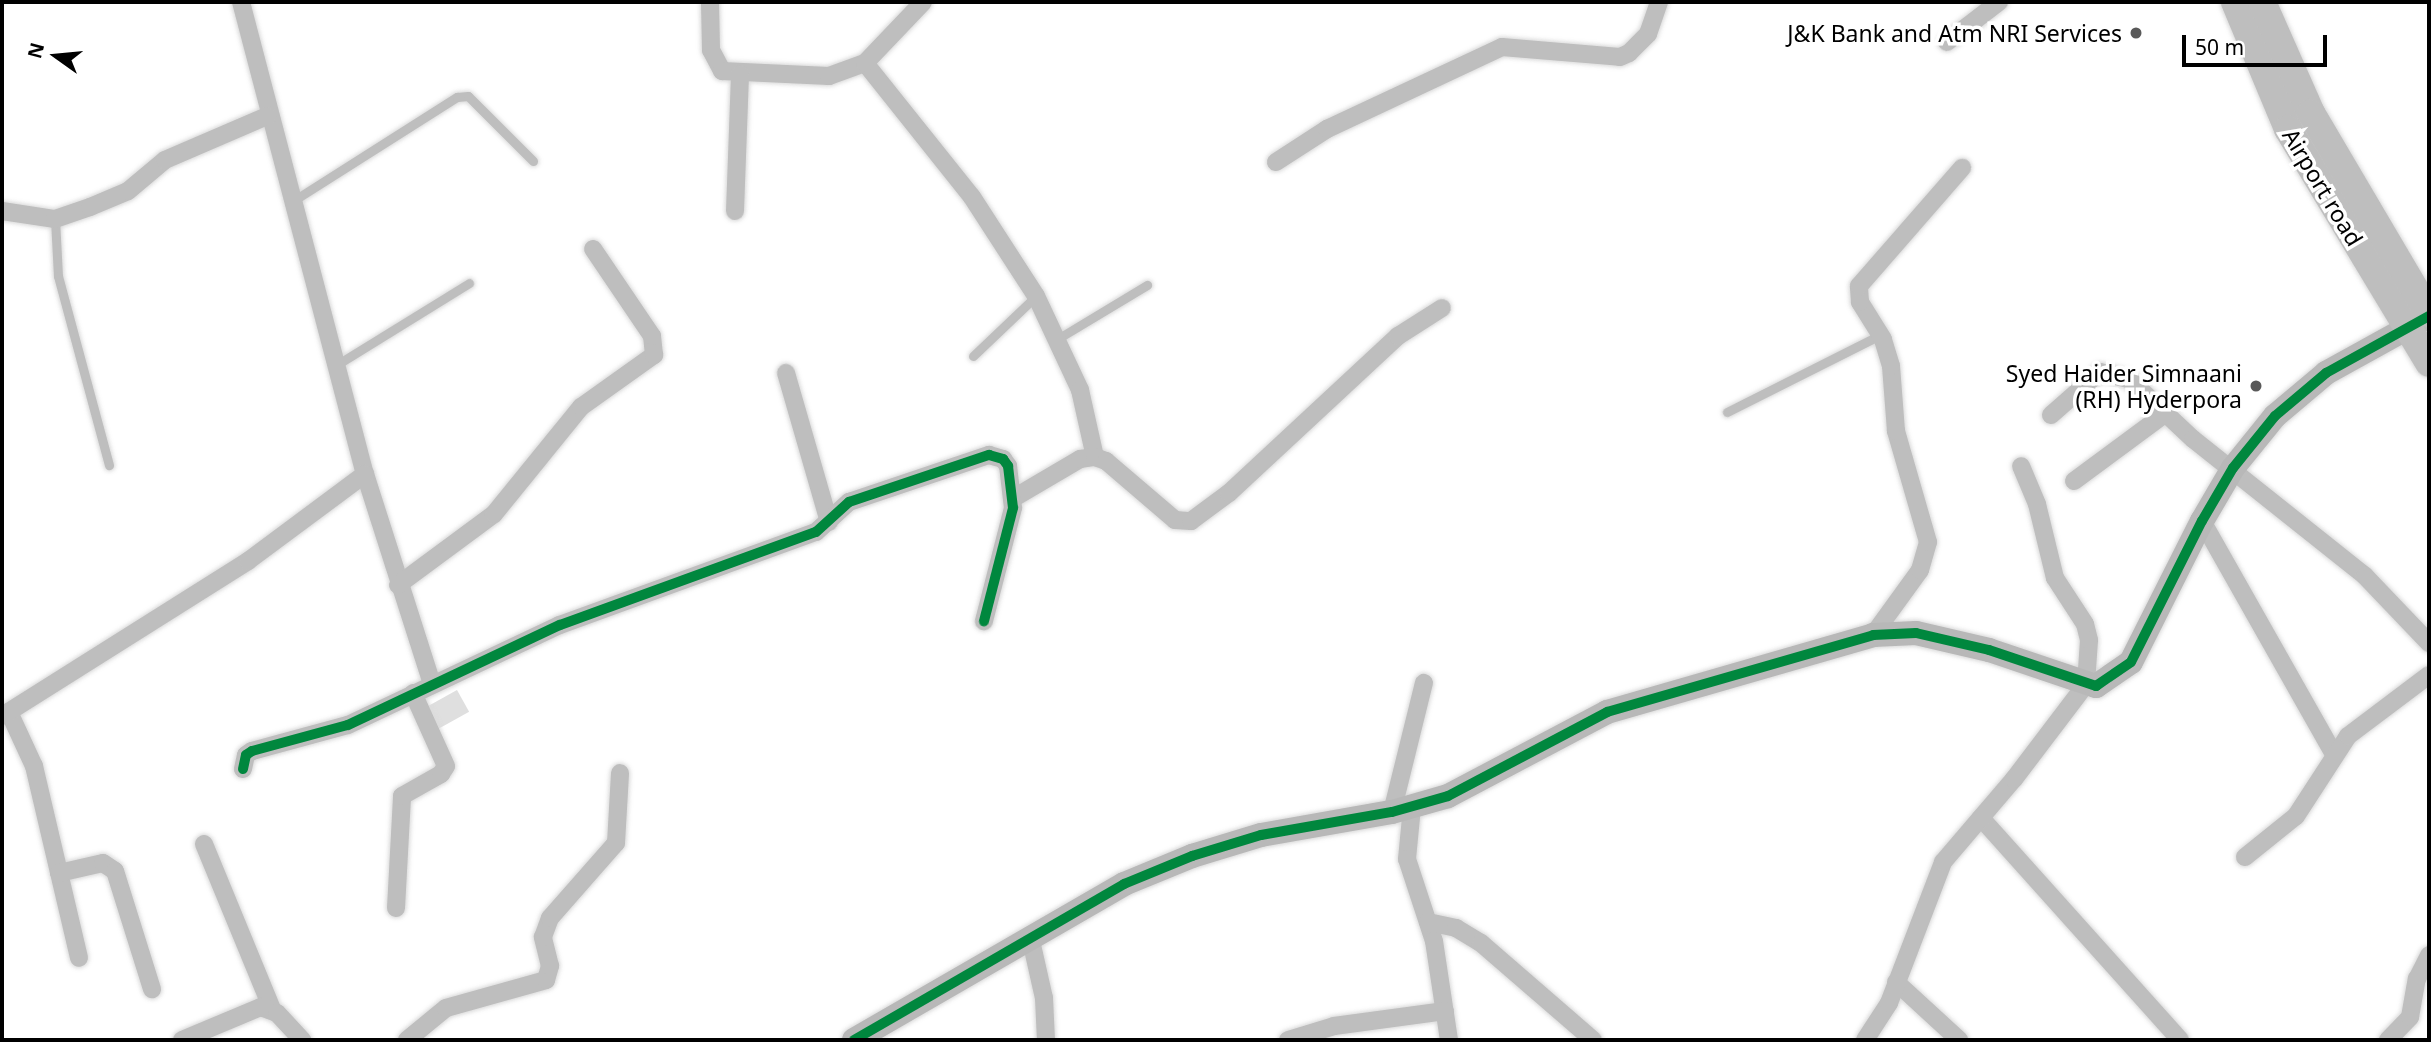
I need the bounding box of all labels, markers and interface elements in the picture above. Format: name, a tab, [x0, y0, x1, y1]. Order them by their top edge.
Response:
place label: J&K Bank and Atm NRI Services	[1787, 19, 2122, 47]
north arrow	[21, 21, 91, 91]
scale bar	[2186, 21, 2331, 65]
marker: J&K Bank and Atm NRI Services	[2128, 25, 2144, 41]
text: 50 m	[2195, 33, 2244, 61]
text: N	[21, 40, 50, 61]
street label: Airport road	[2277, 123, 2369, 251]
place label: Syed Haider Simnaani (RH) Hyderpora	[2006, 359, 2242, 413]
marker: Syed Haider Simnaani (RH) Hyderpora	[2248, 378, 2264, 394]

